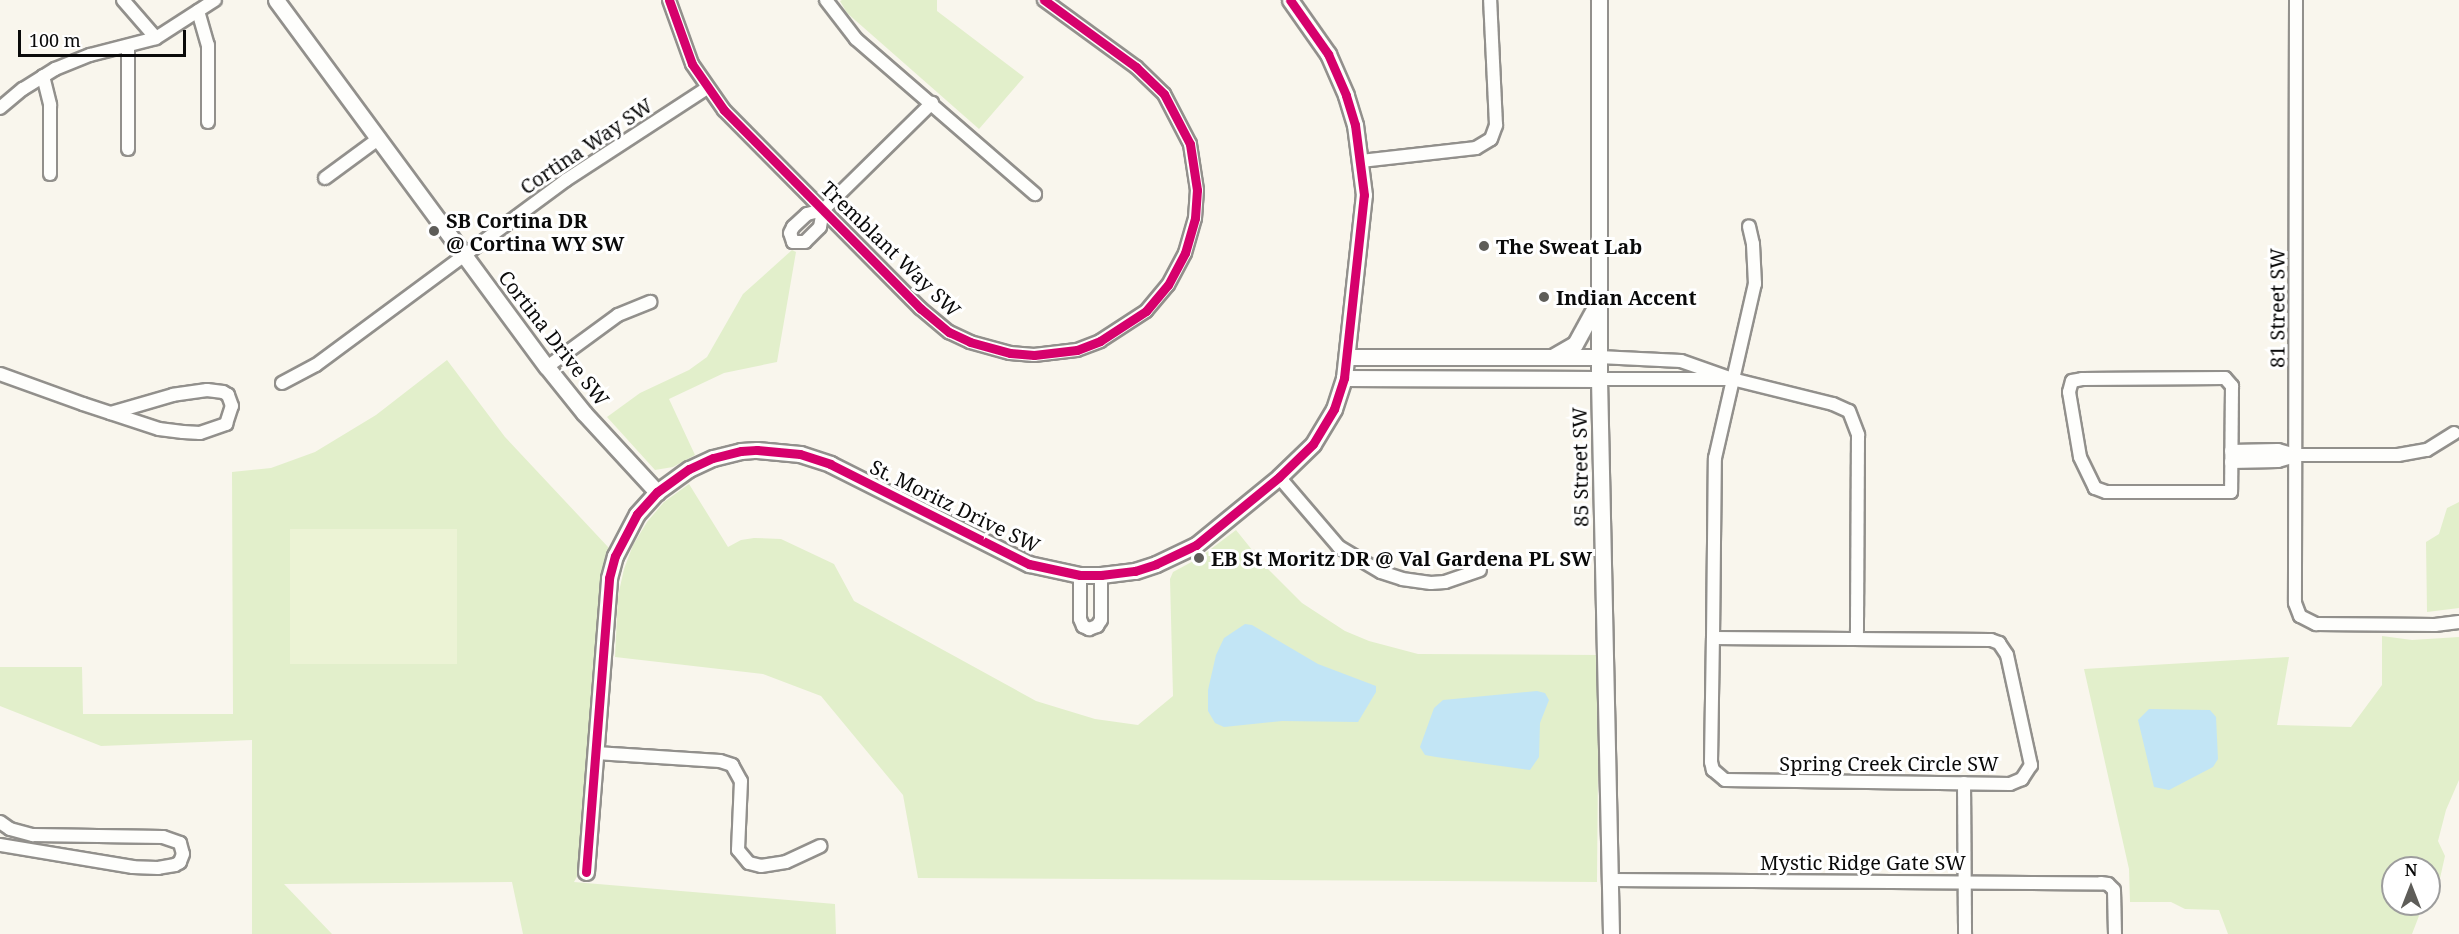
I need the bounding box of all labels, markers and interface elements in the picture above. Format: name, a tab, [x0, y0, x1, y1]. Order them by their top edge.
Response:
scale bar	[21, 18, 189, 56]
text: 100 m	[29, 28, 81, 52]
street label: Cortina Way SW	[515, 93, 657, 199]
street label: Tremblant Way SW	[816, 176, 966, 322]
place label: SB Cortina DR @ Cortina WY SW	[446, 208, 624, 255]
marker: SB Cortina DR @ Cortina WY SW	[427, 224, 441, 238]
place label: The Sweat Lab	[1496, 234, 1642, 258]
marker: The Sweat Lab	[1477, 239, 1491, 253]
street label: 81 Street SW	[2265, 248, 2289, 368]
street label: Cortina Drive SW	[494, 265, 614, 411]
place label: Indian Accent	[1556, 285, 1697, 309]
marker: Indian Accent	[1537, 290, 1551, 304]
street label: 85 Street SW	[1567, 407, 1593, 527]
street label: St. Moritz Drive SW	[866, 454, 1044, 558]
place label: EB St Moritz DR @ Val Gardena PL SW	[1211, 546, 1592, 570]
marker: EB St Moritz DR @ Val Gardena PL SW	[1192, 551, 1206, 565]
street label: Spring Creek Circle SW	[1779, 751, 1999, 775]
street label: Mystic Ridge Gate SW	[1760, 850, 1966, 874]
north arrow	[2381, 856, 2441, 916]
text: N	[2405, 859, 2417, 881]

